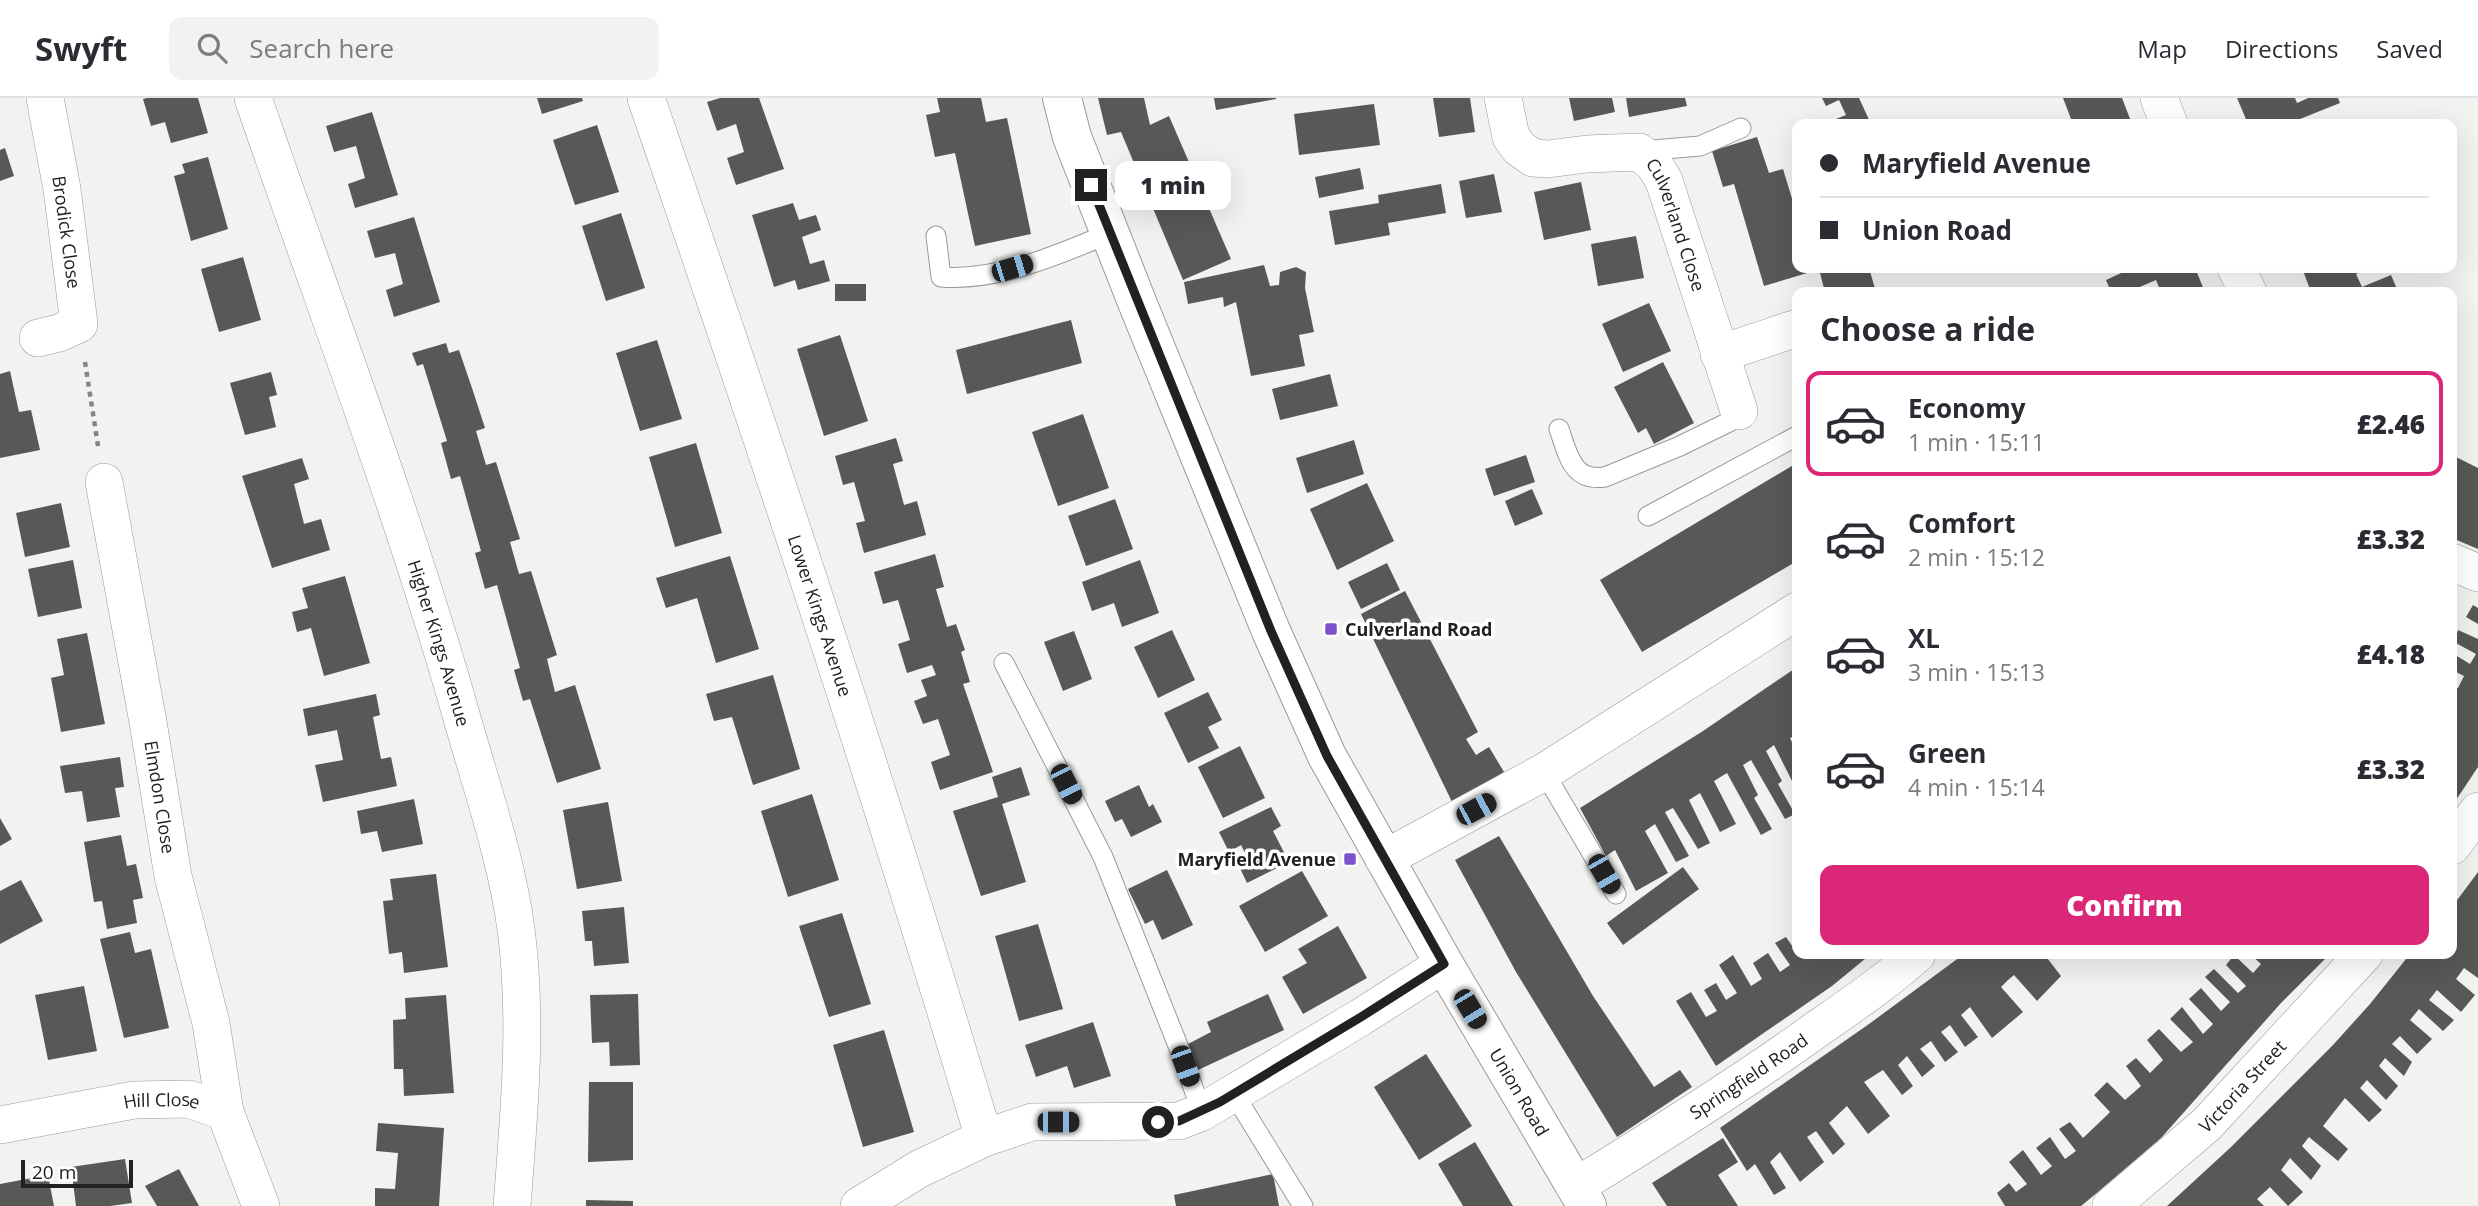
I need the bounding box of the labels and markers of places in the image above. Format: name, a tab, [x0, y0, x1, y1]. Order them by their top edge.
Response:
place label: Culverland Road	[1345, 617, 1492, 641]
marker: Culverland Road	[1323, 621, 1339, 637]
place label: Maryfield Avenue	[1178, 847, 1336, 871]
marker: Maryfield Avenue	[1342, 851, 1358, 867]

